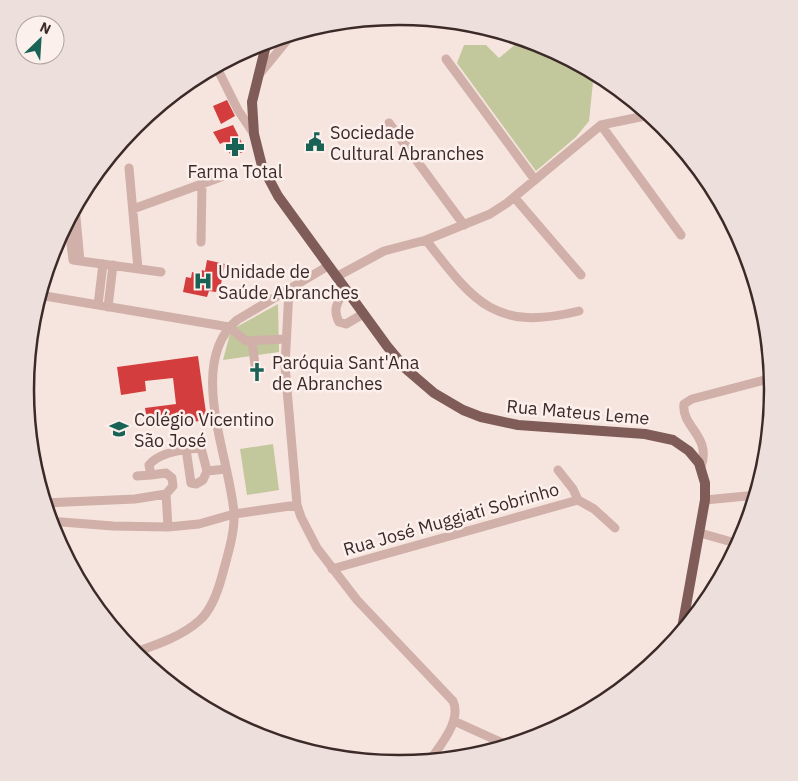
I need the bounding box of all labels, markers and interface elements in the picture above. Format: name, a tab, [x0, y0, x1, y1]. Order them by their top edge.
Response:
north arrow	[15, 15, 65, 65]
text: N	[37, 18, 54, 39]
place label: Sociedade Cultural Abranches	[330, 121, 484, 165]
public building icon: Sociedade Cultural Abranches	[304, 131, 326, 153]
pharmacy icon: Farma Total	[224, 136, 246, 158]
place label: Farma Total	[187, 160, 283, 183]
place label: Unidade de Saúde Abranches	[218, 260, 359, 304]
hospital icon: Unidade de Saúde Abranches	[192, 270, 214, 292]
place label: Paróquia Sant'Ana de Abranches	[272, 351, 420, 395]
church icon: Paróquia Sant'Ana de Abranches	[246, 361, 268, 383]
street label: Rua Mateus Leme	[506, 394, 651, 430]
place label: Colégio Vicentino São José	[134, 408, 274, 452]
school or university icon: Colégio Vicentino São José	[108, 418, 130, 440]
street label: Rua José Muggiati Sobrinho	[340, 477, 562, 561]

